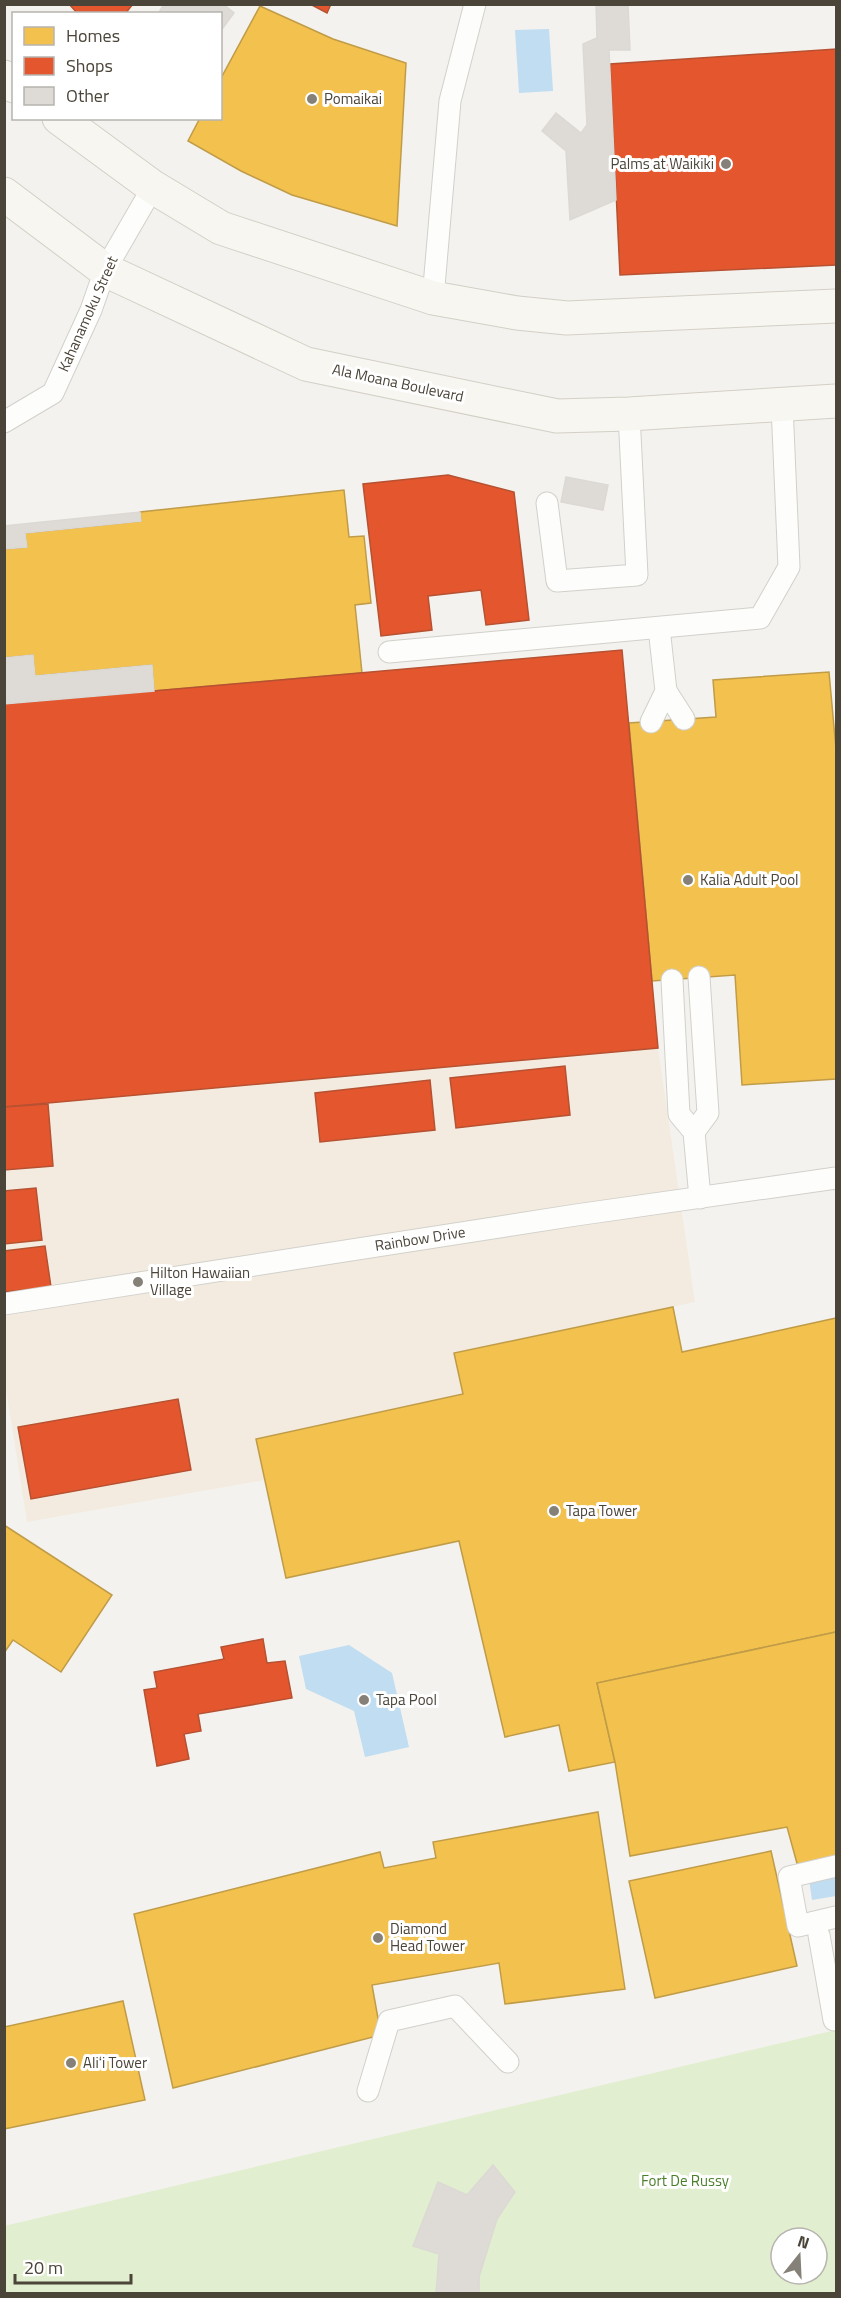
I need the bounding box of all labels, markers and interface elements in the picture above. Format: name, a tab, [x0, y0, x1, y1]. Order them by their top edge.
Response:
legend	[12, 12, 222, 120]
text: Homes	[66, 22, 120, 49]
text: Shops	[66, 52, 113, 79]
text: Other	[66, 82, 109, 109]
place label: Pomaikai	[324, 87, 382, 110]
marker: Pomaikai	[305, 92, 319, 106]
place label: Palms at Waikiki	[610, 152, 714, 175]
marker: Palms at Waikiki	[719, 157, 733, 171]
street label: Kahanamoku Street	[52, 251, 124, 375]
street label: Ala Moana Boulevard	[330, 357, 466, 408]
place label: Kalia Adult Pool	[700, 868, 799, 891]
marker: Kalia Adult Pool	[681, 873, 695, 887]
street label: Rainbow Drive	[373, 1220, 467, 1257]
place label: Hilton Hawaiian Village	[150, 1261, 250, 1301]
marker: Hilton Hawaiian Village	[131, 1275, 145, 1289]
place label: Tapa Tower	[566, 1499, 637, 1522]
marker: Tapa Tower	[547, 1504, 561, 1518]
place label: Tapa Pool	[376, 1688, 437, 1711]
marker: Tapa Pool	[357, 1693, 371, 1707]
place label: Diamond Head Tower	[390, 1917, 465, 1957]
marker: Diamond Head Tower	[371, 1931, 385, 1945]
place label: Aliʻi Tower	[83, 2051, 147, 2074]
marker: Aliʻi Tower	[64, 2056, 78, 2070]
park label: Fort De Russy	[641, 2169, 729, 2192]
north arrow	[769, 2226, 829, 2286]
text: N	[795, 2229, 813, 2255]
scale bar	[15, 2247, 130, 2285]
text: 20 m	[24, 2254, 63, 2281]

